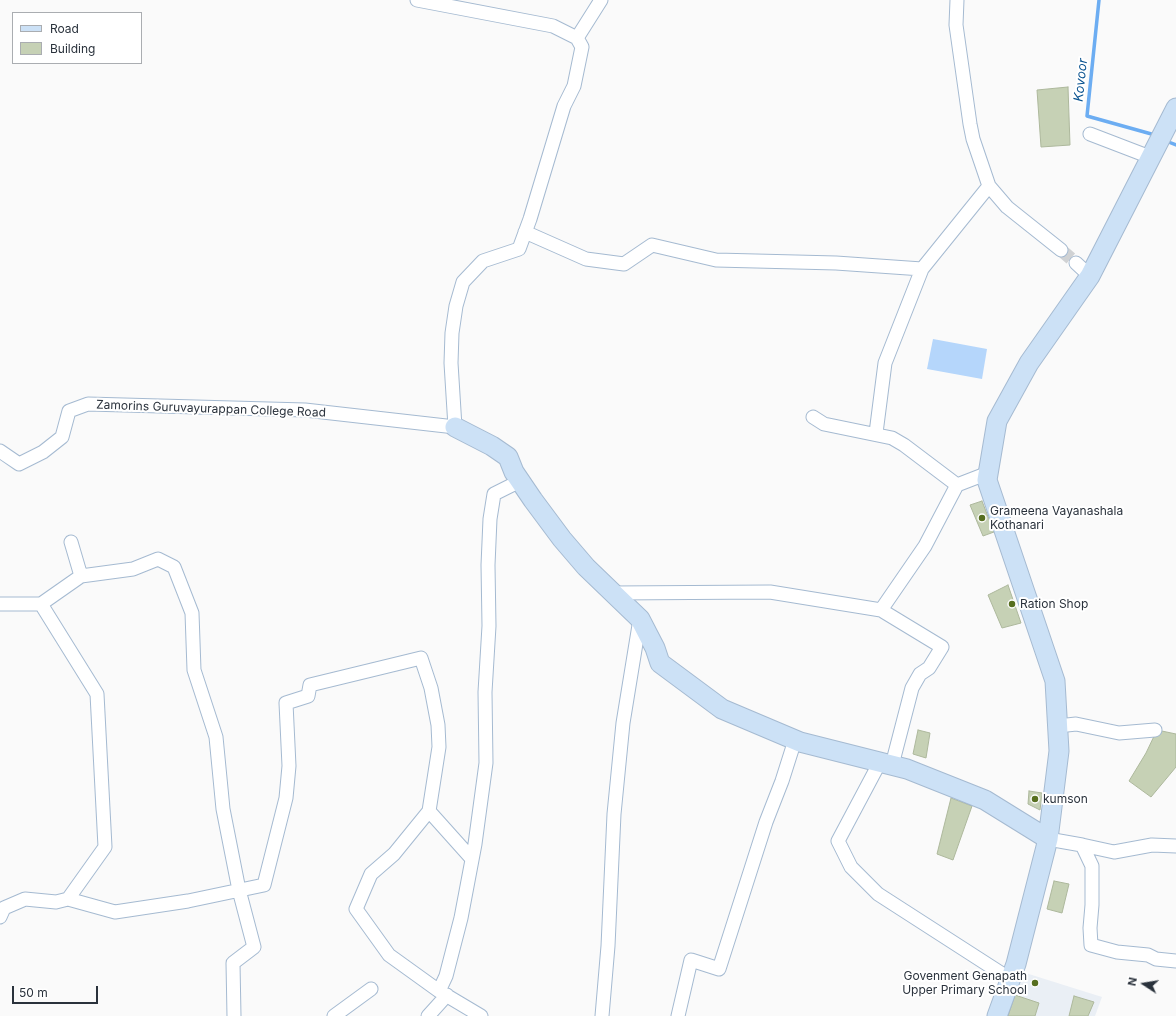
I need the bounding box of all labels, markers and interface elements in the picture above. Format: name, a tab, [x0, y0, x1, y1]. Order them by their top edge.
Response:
legend	[12, 12, 142, 64]
text: Road	[50, 21, 79, 36]
text: Building	[50, 41, 95, 56]
water label: Kovoor	[1071, 58, 1091, 102]
street label: Zamorins Guruvayurappan College Road	[96, 398, 326, 420]
place label: Grameena Vayanashala Kothanari	[990, 504, 1123, 532]
marker: Grameena Vayanashala Kothanari	[977, 513, 987, 523]
place label: Ration Shop	[1020, 597, 1088, 611]
marker: Ration Shop	[1007, 599, 1017, 609]
place label: kumson	[1043, 792, 1088, 806]
marker: kumson	[1030, 794, 1040, 804]
north arrow	[1124, 964, 1164, 1004]
place label: Govenment Genapath Upper Primary School	[902, 969, 1027, 997]
text: N	[1125, 976, 1140, 987]
scale bar	[14, 978, 100, 1004]
marker: Govenment Genapath Upper Primary School	[1030, 978, 1040, 988]
text: 50 m	[19, 985, 48, 1000]

